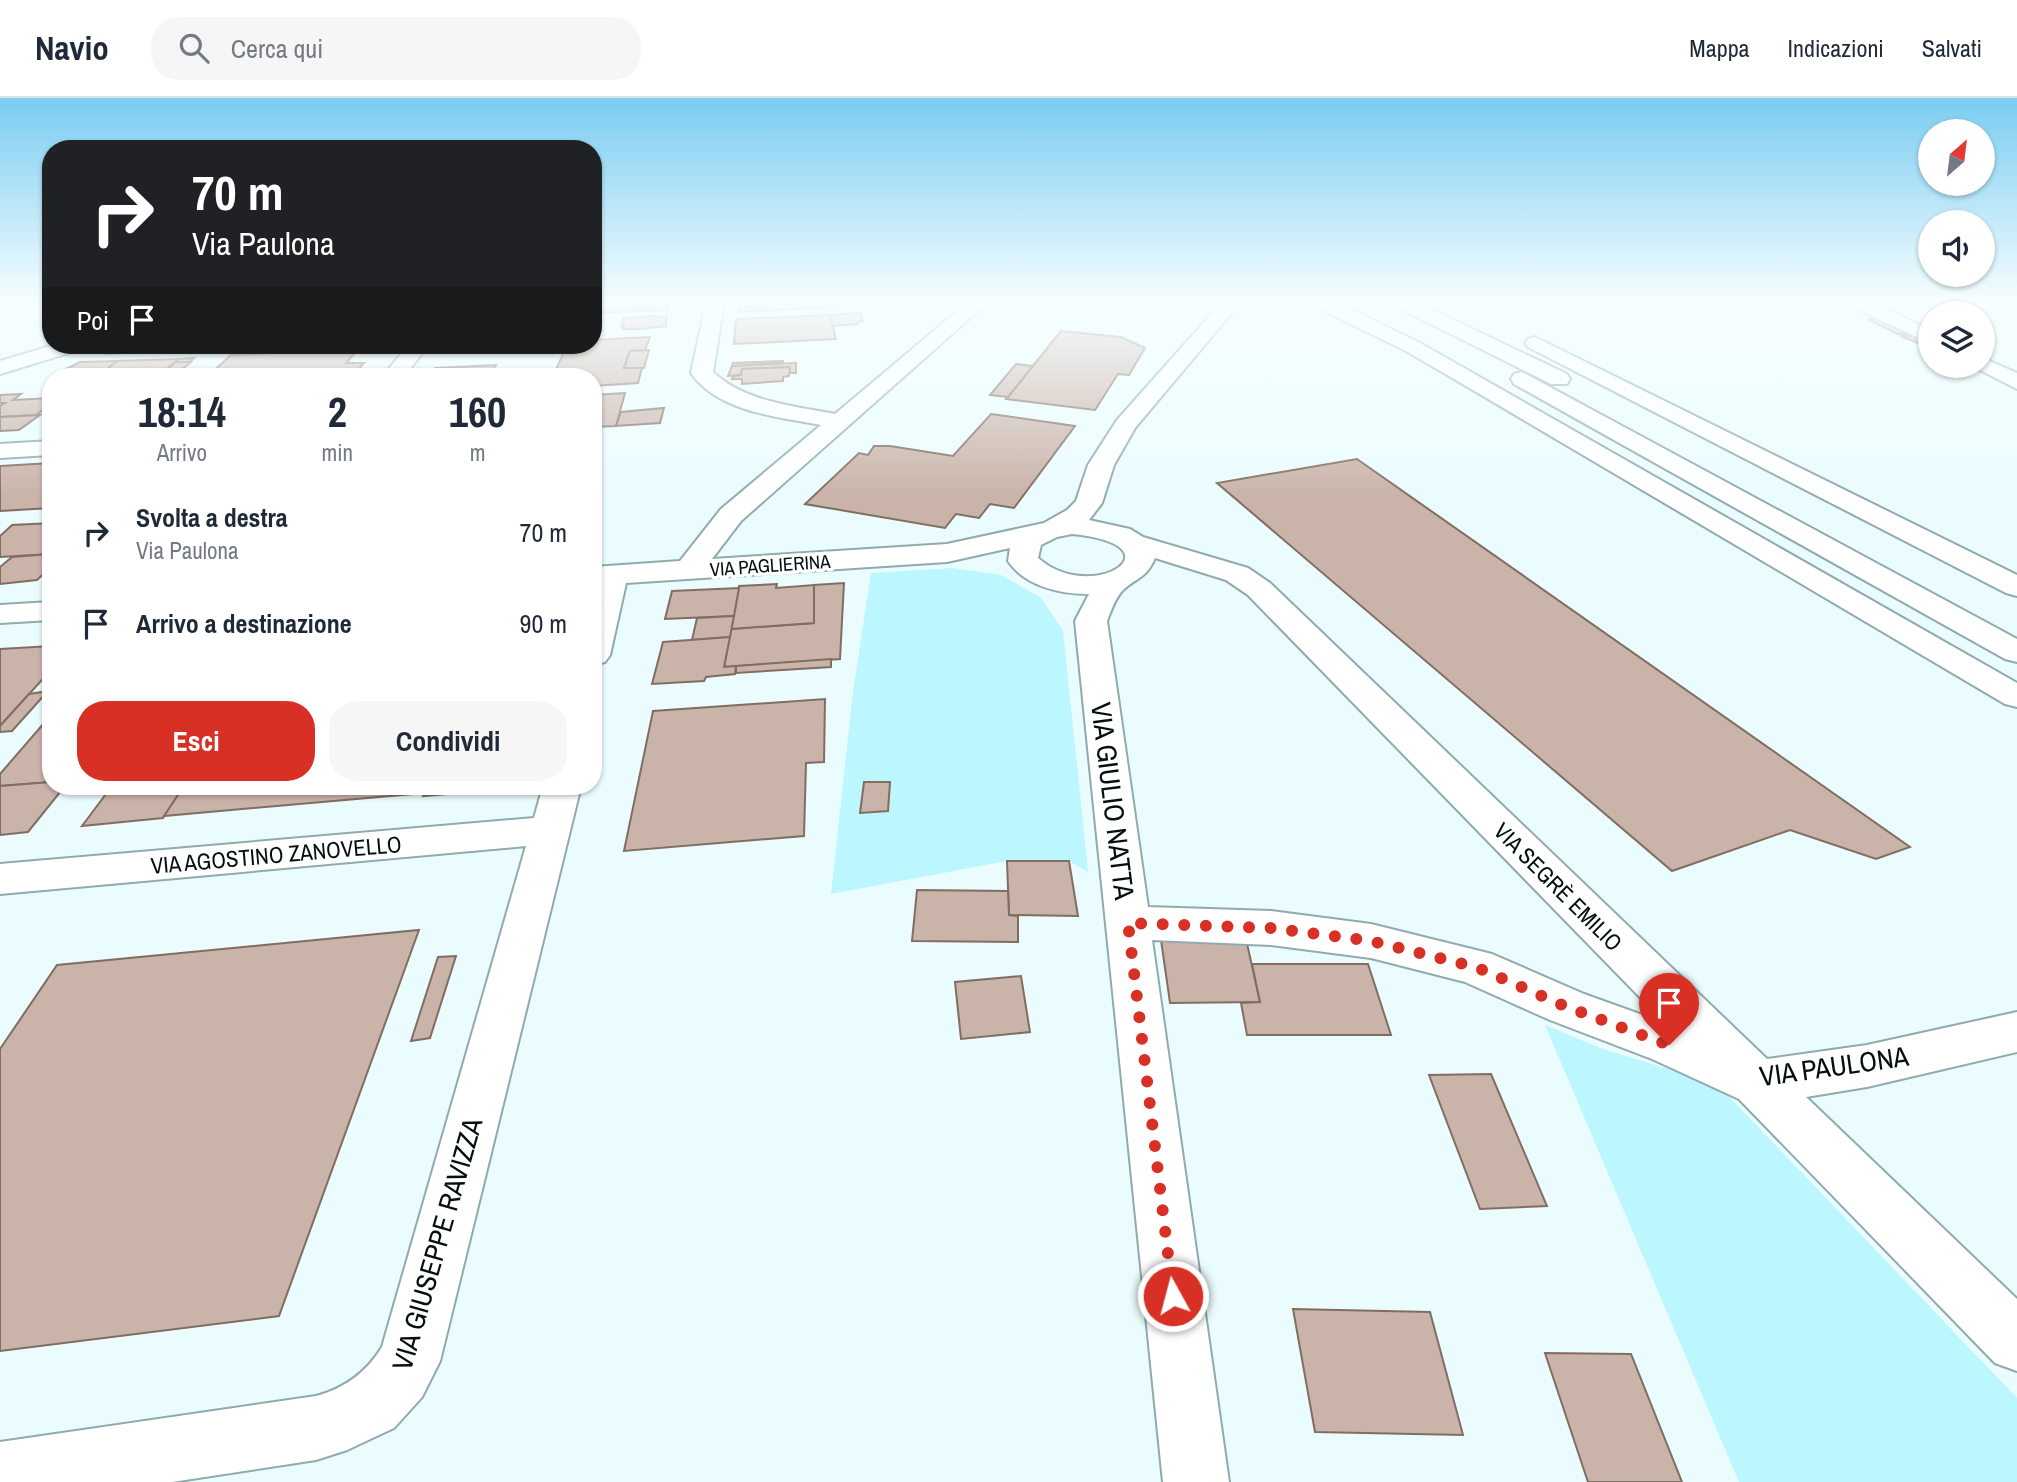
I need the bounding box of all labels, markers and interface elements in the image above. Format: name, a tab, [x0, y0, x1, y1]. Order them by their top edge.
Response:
search box	[151, 17, 641, 80]
text: Navio	[35, 26, 109, 70]
icon: search	[175, 29, 213, 67]
text: Cerca qui	[231, 31, 323, 66]
text: Mappa	[1689, 32, 1750, 64]
text: Indicazioni	[1788, 32, 1884, 64]
text: Salvati	[1922, 32, 1982, 64]
north arrow	[1918, 119, 1995, 196]
map controls	[1918, 119, 1995, 378]
text: 70 m	[192, 159, 284, 225]
icon: right	[77, 168, 168, 259]
button: sound	[1918, 210, 1995, 287]
text: Via Paulona	[192, 222, 335, 265]
icon: arrive	[123, 301, 161, 339]
button: layers	[1918, 301, 1995, 378]
text: Poi	[77, 303, 109, 338]
text: 18:14	[138, 384, 226, 440]
text: 2	[328, 384, 347, 440]
text: 160	[449, 384, 506, 440]
text: Arrivo	[157, 437, 207, 468]
text: min	[322, 437, 353, 468]
text: m	[470, 437, 485, 468]
text: Svolta a destra	[136, 500, 288, 535]
icon: right	[77, 514, 115, 552]
text: 70 m	[520, 515, 567, 550]
text: Via Paulona	[136, 535, 238, 566]
street label: VIA PAGLIERINA	[709, 548, 832, 582]
icon: arrive	[77, 605, 115, 643]
text: Arrivo a destinazione	[136, 606, 352, 641]
text: 90 m	[520, 606, 567, 641]
street label: VIA GIULIO NATTA	[1082, 700, 1144, 902]
button: Esci	[77, 701, 315, 781]
button: Condividi	[329, 701, 567, 781]
street label: VIA SEGRÈ EMILIO	[1487, 816, 1629, 958]
street label: VIA AGOSTINO ZANOVELLO	[149, 828, 403, 881]
pin	[1639, 973, 1699, 1045]
icon: arrive	[1650, 984, 1688, 1022]
street label: VIA PAULONA	[1757, 1037, 1912, 1095]
street label: VIA GIUSEPPE RAVIZZA	[383, 1113, 491, 1375]
position arrow	[1136, 1259, 1210, 1333]

